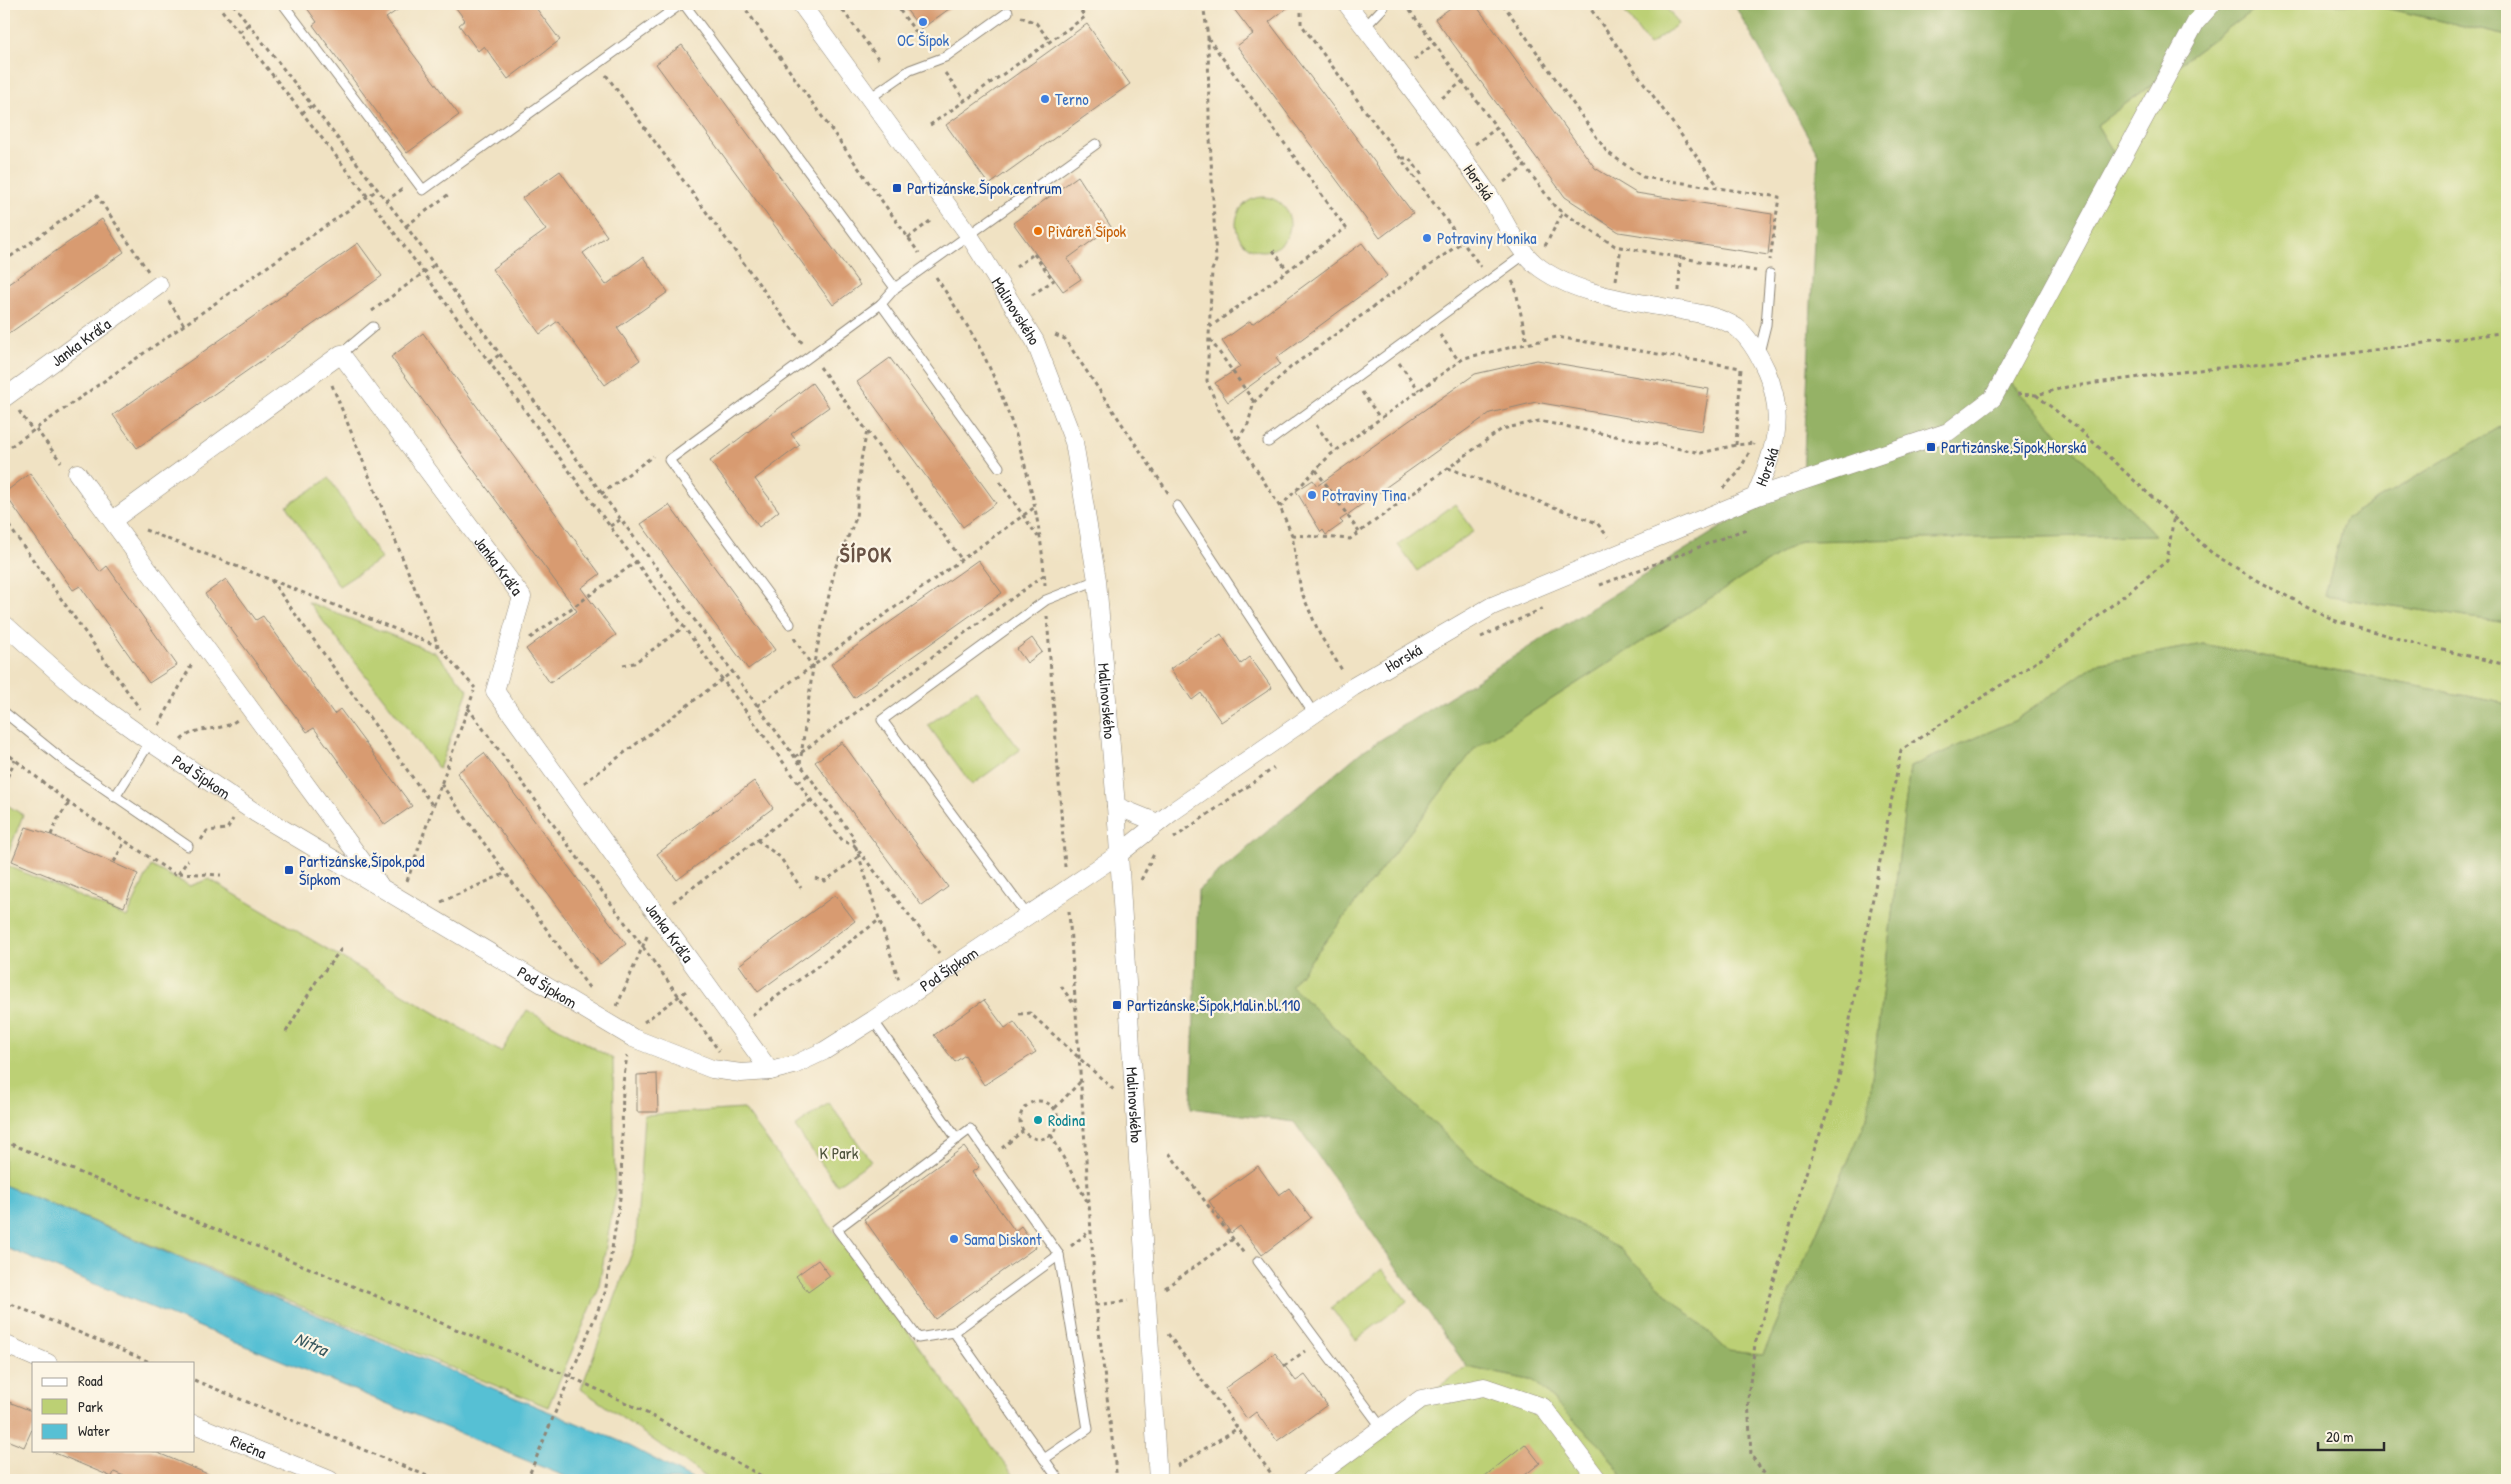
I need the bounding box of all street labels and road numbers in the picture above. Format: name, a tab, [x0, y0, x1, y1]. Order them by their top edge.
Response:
street label: Horská	[1459, 160, 1499, 204]
street label: Malinovského	[987, 273, 1046, 349]
street label: Janka Kráľa	[47, 313, 115, 371]
street label: Horská	[1750, 445, 1783, 489]
street label: Janka Kráľa	[469, 532, 528, 600]
street label: Horská	[1381, 638, 1426, 677]
street label: Malinovského	[1093, 662, 1121, 740]
street label: Pod Šípkom	[168, 749, 235, 804]
street label: Janka Kráľa	[641, 898, 699, 967]
street label: Pod Šípkom	[915, 941, 982, 996]
street label: Pod Šípkom	[514, 961, 582, 1013]
street label: Malinovského	[1121, 1066, 1148, 1144]
street label: Riečna	[227, 1429, 270, 1464]

